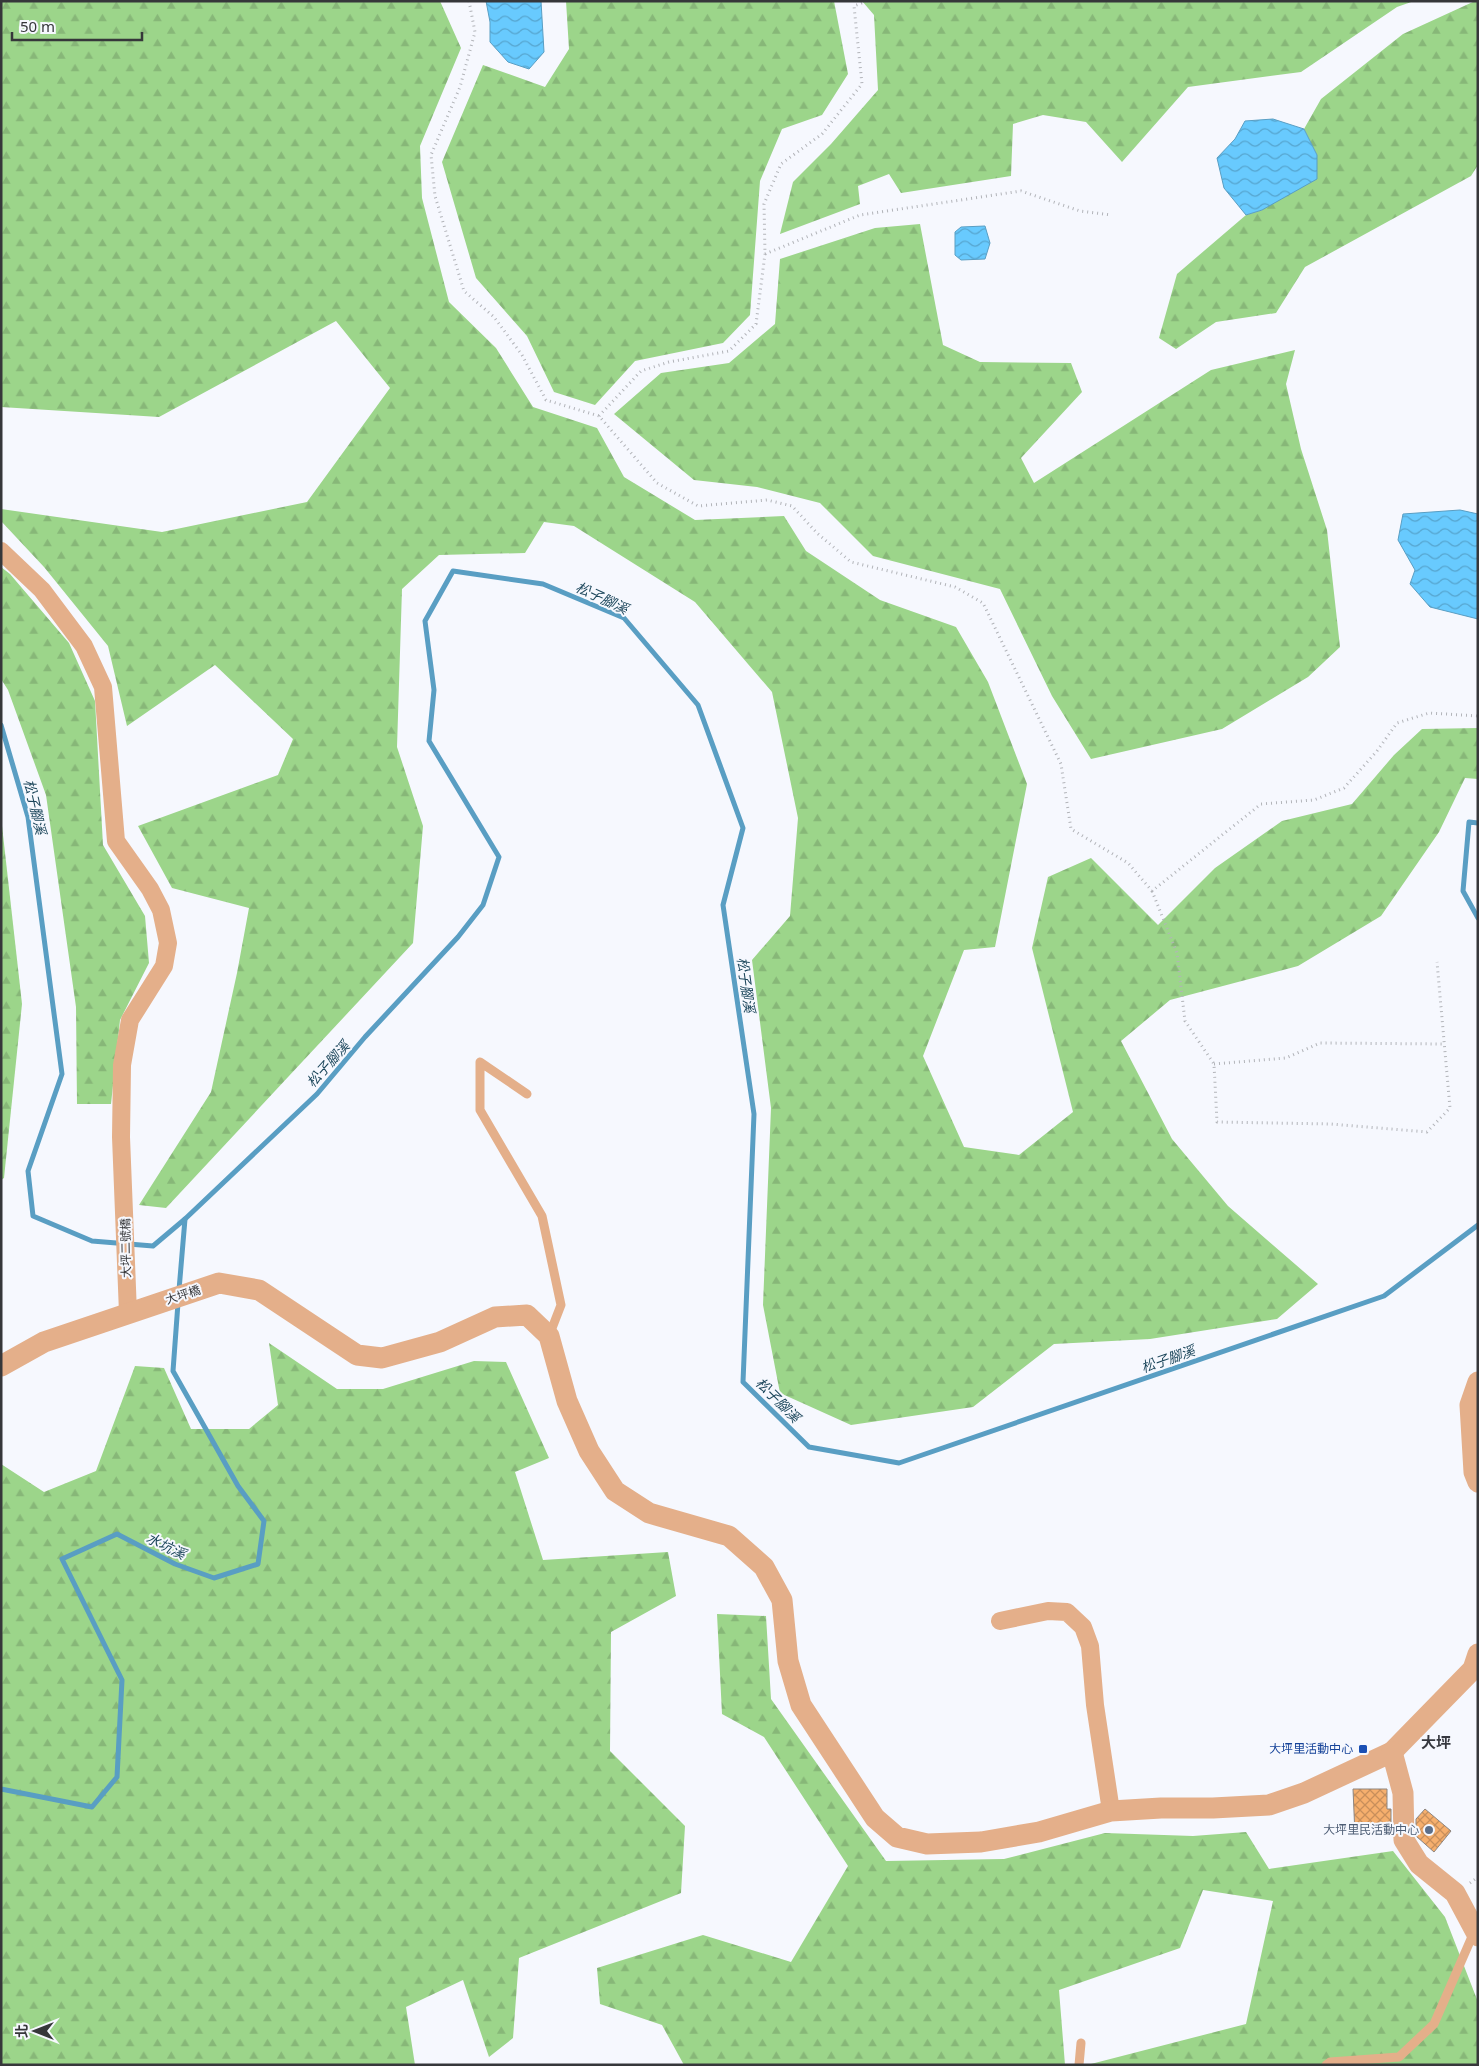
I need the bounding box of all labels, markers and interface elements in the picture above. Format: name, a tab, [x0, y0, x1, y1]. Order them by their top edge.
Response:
scale bar	[12, 10, 142, 42]
text: 50 m	[20, 16, 55, 36]
water label: 松子腳溪	[573, 577, 633, 619]
water label: 松子腳溪	[20, 777, 51, 838]
water label: 松子腳溪	[733, 956, 760, 1016]
water label: 松子腳溪	[302, 1035, 355, 1091]
street label: 大坪二號橋	[116, 1218, 135, 1278]
street label: 大坪橋	[163, 1281, 203, 1308]
water label: 松子腳溪	[1138, 1340, 1199, 1377]
water label: 松子腳溪	[752, 1373, 806, 1428]
water label: 水坑溪	[143, 1528, 191, 1564]
district label: 大坪	[1421, 1732, 1451, 1752]
place label: 大坪里活動中心	[1269, 1740, 1353, 1757]
marker: 大坪里活動中心	[1357, 1743, 1369, 1755]
place label: 大坪里民活動中心	[1323, 1821, 1419, 1838]
marker: 大坪里民活動中心	[1423, 1824, 1435, 1836]
north arrow	[10, 2006, 60, 2056]
text: 北	[12, 2024, 31, 2038]

